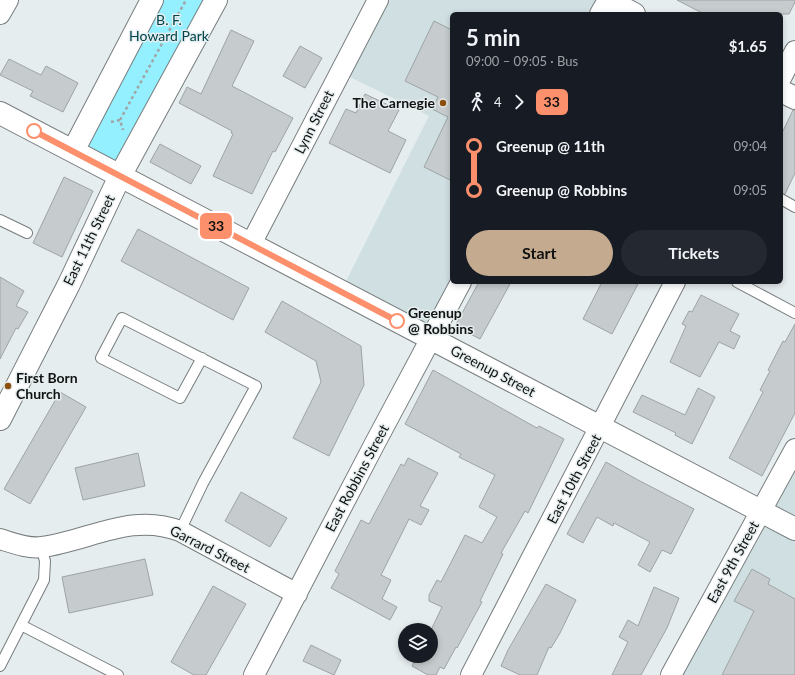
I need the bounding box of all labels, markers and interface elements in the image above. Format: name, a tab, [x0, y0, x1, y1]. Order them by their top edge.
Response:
park label: B. F. Howard Park	[129, 11, 210, 44]
text: 5 min	[466, 24, 521, 51]
text: $1.65	[729, 37, 767, 55]
text: 09:00 – 09:05 · Bus	[466, 53, 578, 69]
street label: Lynn Street	[290, 87, 337, 156]
icon: walk	[466, 91, 488, 113]
icon: forward	[508, 91, 530, 113]
text: 33	[544, 93, 560, 110]
place label: The Carnegie	[353, 94, 436, 111]
text: 4	[494, 94, 502, 110]
marker: The Carnegie	[438, 98, 448, 108]
unlabelled marker	[26, 123, 42, 139]
text: Greenup @ 11th	[496, 137, 605, 155]
text: 09:04	[734, 138, 767, 154]
text: Greenup @ Robbins	[496, 181, 627, 199]
text: 09:05	[734, 182, 767, 198]
street label: East 11th Street	[59, 192, 118, 288]
line badge: 33	[198, 213, 234, 239]
text: 33	[208, 217, 224, 234]
button: Start	[466, 230, 613, 276]
button: Tickets	[621, 230, 767, 276]
place label: Greenup @ Robbins	[408, 304, 473, 337]
marker: Greenup @ Robbins	[389, 313, 405, 329]
street label: Greenup Street	[448, 341, 539, 400]
place label: First Born Church	[16, 369, 78, 402]
marker: First Born Church	[3, 381, 13, 391]
street label: East Robbins Street	[321, 421, 392, 534]
street label: East 10th Street	[543, 431, 604, 527]
street label: East 9th Street	[703, 518, 762, 606]
street label: Garrard Street	[167, 521, 253, 576]
map controls	[398, 623, 438, 663]
button: layers	[398, 623, 438, 663]

